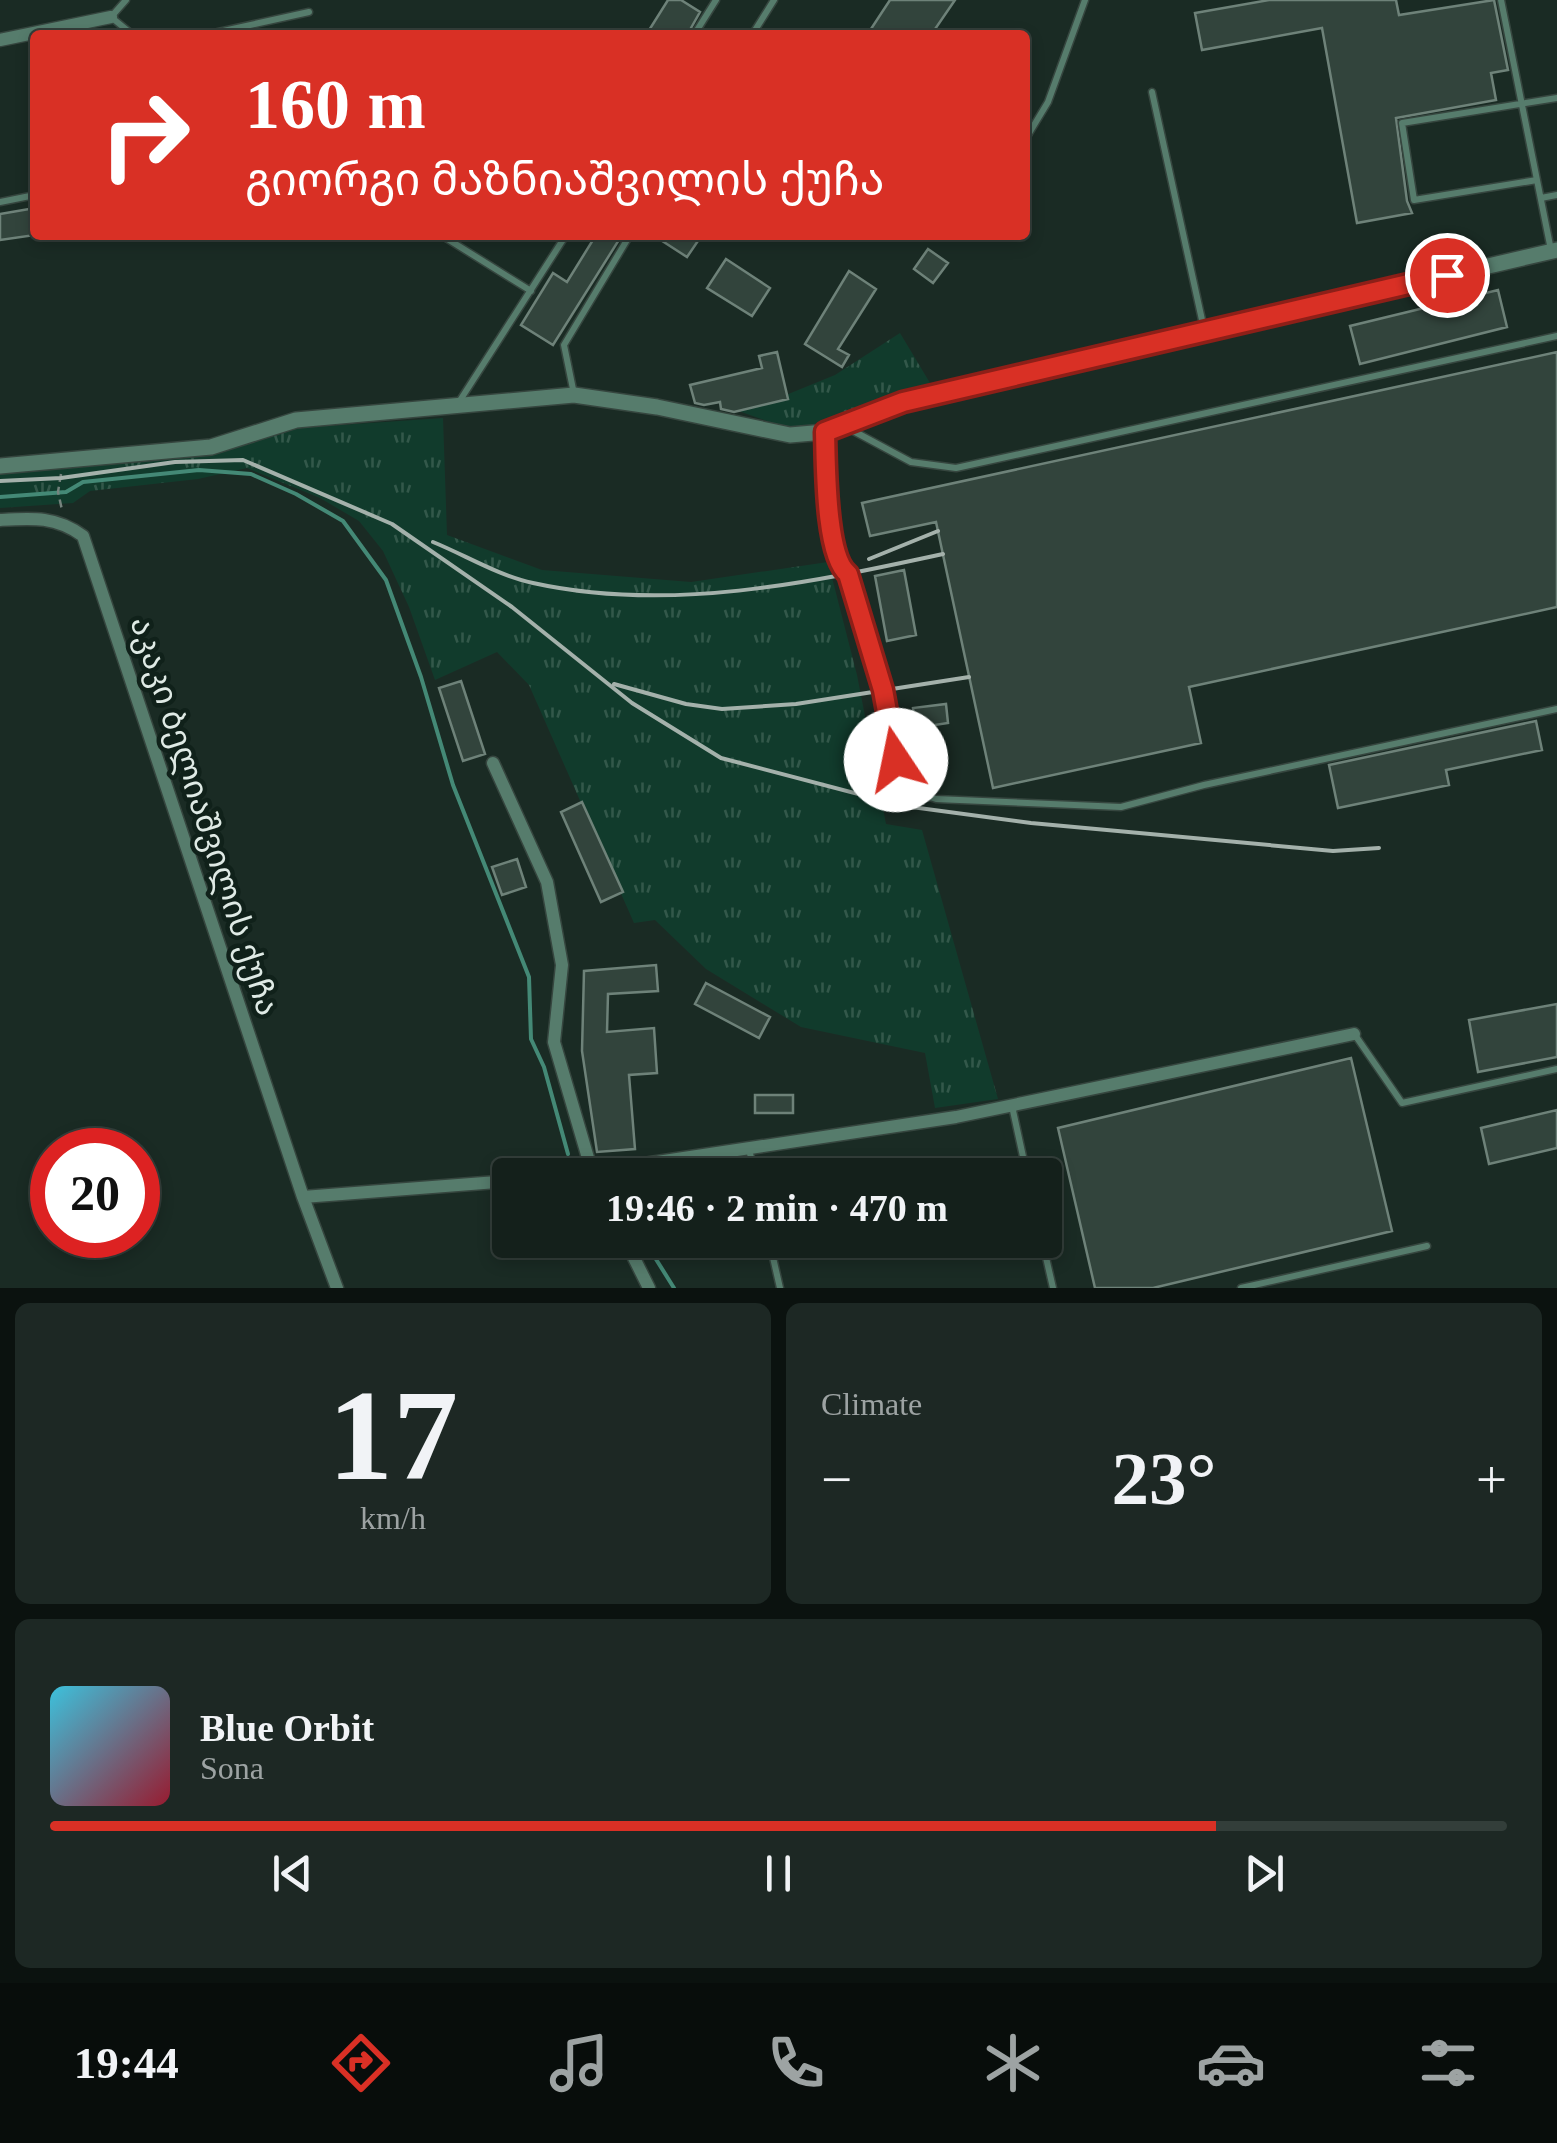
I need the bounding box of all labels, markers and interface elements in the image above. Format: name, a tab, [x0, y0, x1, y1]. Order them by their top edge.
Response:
text: 160 m	[245, 66, 426, 143]
icon: right	[80, 70, 210, 200]
text: გიორგი მაზნიაშვილის ქუჩა	[245, 155, 885, 205]
pin	[1405, 233, 1490, 318]
icon: arrive	[1420, 248, 1475, 303]
street label: აკაკი ბელიაშვილის ქუჩა	[122, 612, 287, 1021]
position arrow	[844, 708, 948, 812]
speed limit sign: 20	[30, 1128, 160, 1258]
text: 19:46 · 2 min · 470 m	[606, 1187, 948, 1229]
text: 17	[328, 1363, 458, 1507]
text: Climate	[821, 1386, 922, 1422]
text: 23°	[1112, 1437, 1217, 1520]
text: −	[821, 1449, 852, 1510]
text: +	[1476, 1449, 1507, 1510]
text: km/h	[360, 1500, 426, 1536]
text: Blue Orbit	[200, 1707, 374, 1749]
text: Sona	[200, 1750, 264, 1786]
icon: previous	[265, 1846, 320, 1901]
icon: pause	[751, 1846, 806, 1901]
icon: next	[1237, 1846, 1292, 1901]
icon: directions	[326, 2028, 396, 2098]
icon: music	[544, 2028, 614, 2098]
icon: phone	[761, 2028, 831, 2098]
icon: climate	[978, 2028, 1048, 2098]
icon: car	[1196, 2028, 1266, 2098]
icon: filters	[1413, 2028, 1483, 2098]
text: 19:44	[74, 2038, 179, 2088]

